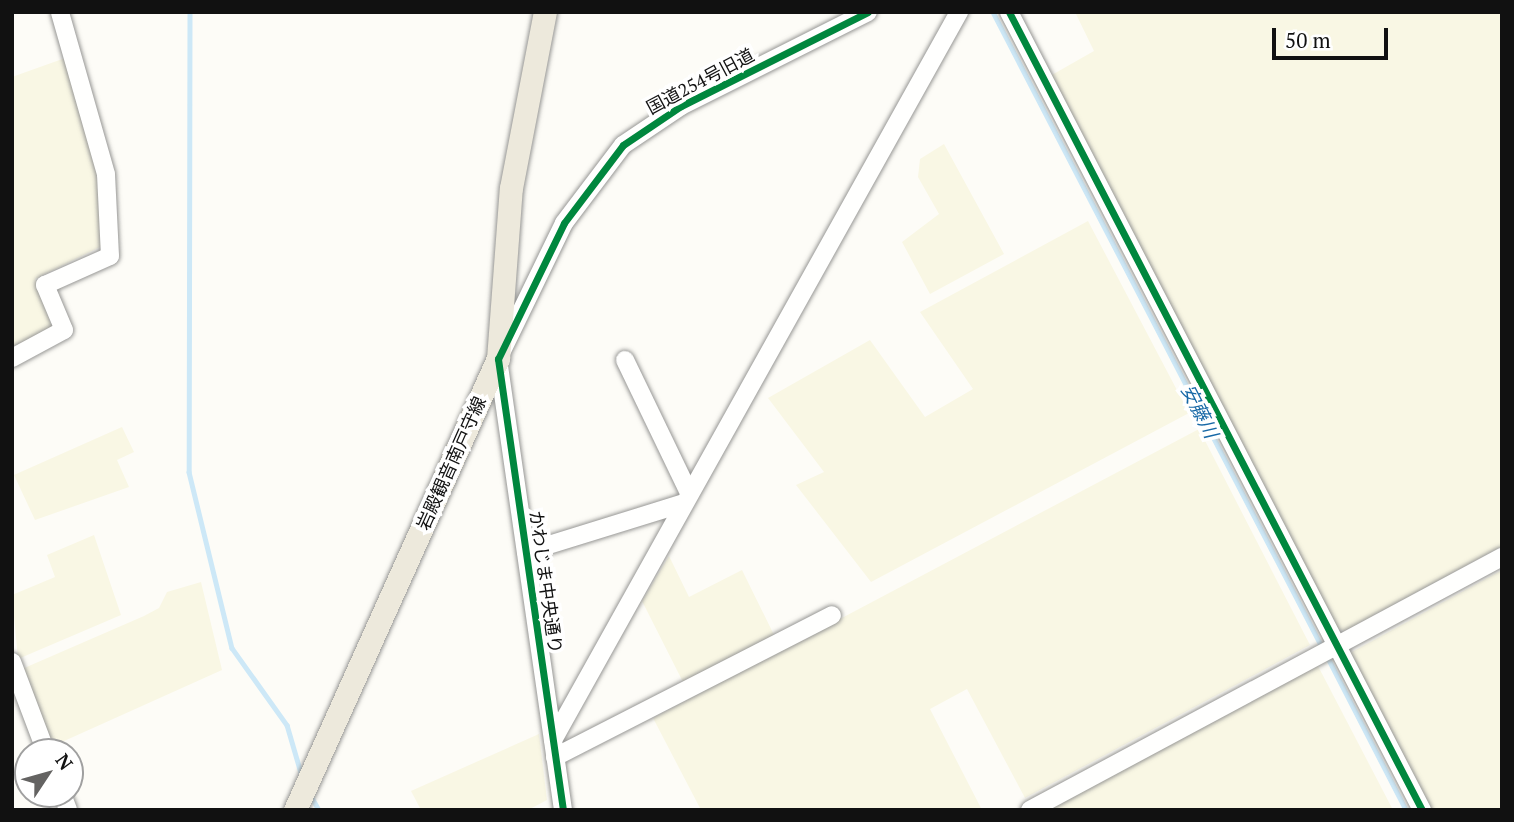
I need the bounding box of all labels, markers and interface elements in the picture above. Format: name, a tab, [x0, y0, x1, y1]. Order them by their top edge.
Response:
scale bar	[1276, 14, 1392, 58]
text: 50 m	[1285, 26, 1331, 54]
street label: 国道254号旧道	[642, 44, 758, 118]
water label: 安藤川	[1177, 380, 1223, 442]
street label: 岩殿観音南戸守線	[412, 393, 490, 533]
street label: かわじま中央通り	[525, 509, 567, 655]
north arrow	[14, 738, 84, 808]
text: N	[50, 748, 79, 775]

